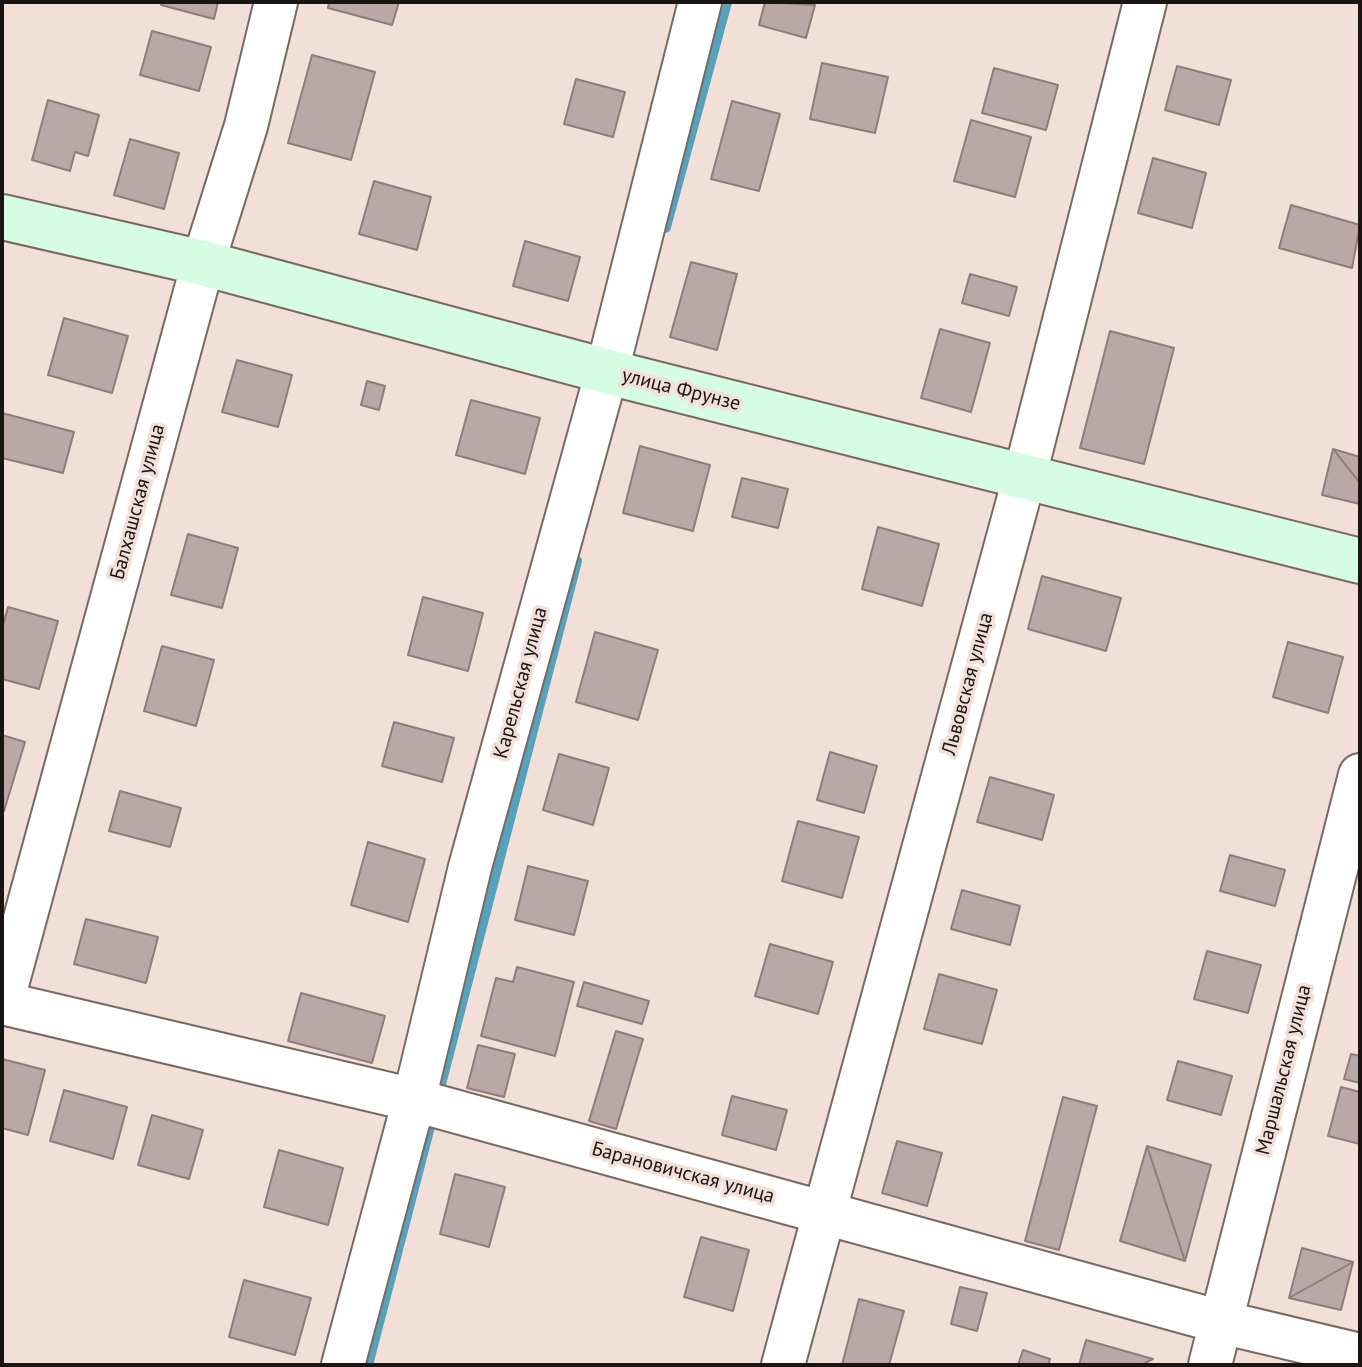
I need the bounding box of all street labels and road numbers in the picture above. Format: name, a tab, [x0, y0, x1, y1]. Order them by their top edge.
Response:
street label: улица Фрунзе	[619, 364, 743, 416]
street label: Балхашская улица	[106, 422, 170, 582]
street label: Карельская улица	[489, 605, 553, 761]
street label: Львовская улица	[937, 610, 999, 758]
street label: Маршальская улица	[1251, 982, 1317, 1158]
street label: Барановичская улица	[589, 1137, 777, 1209]

